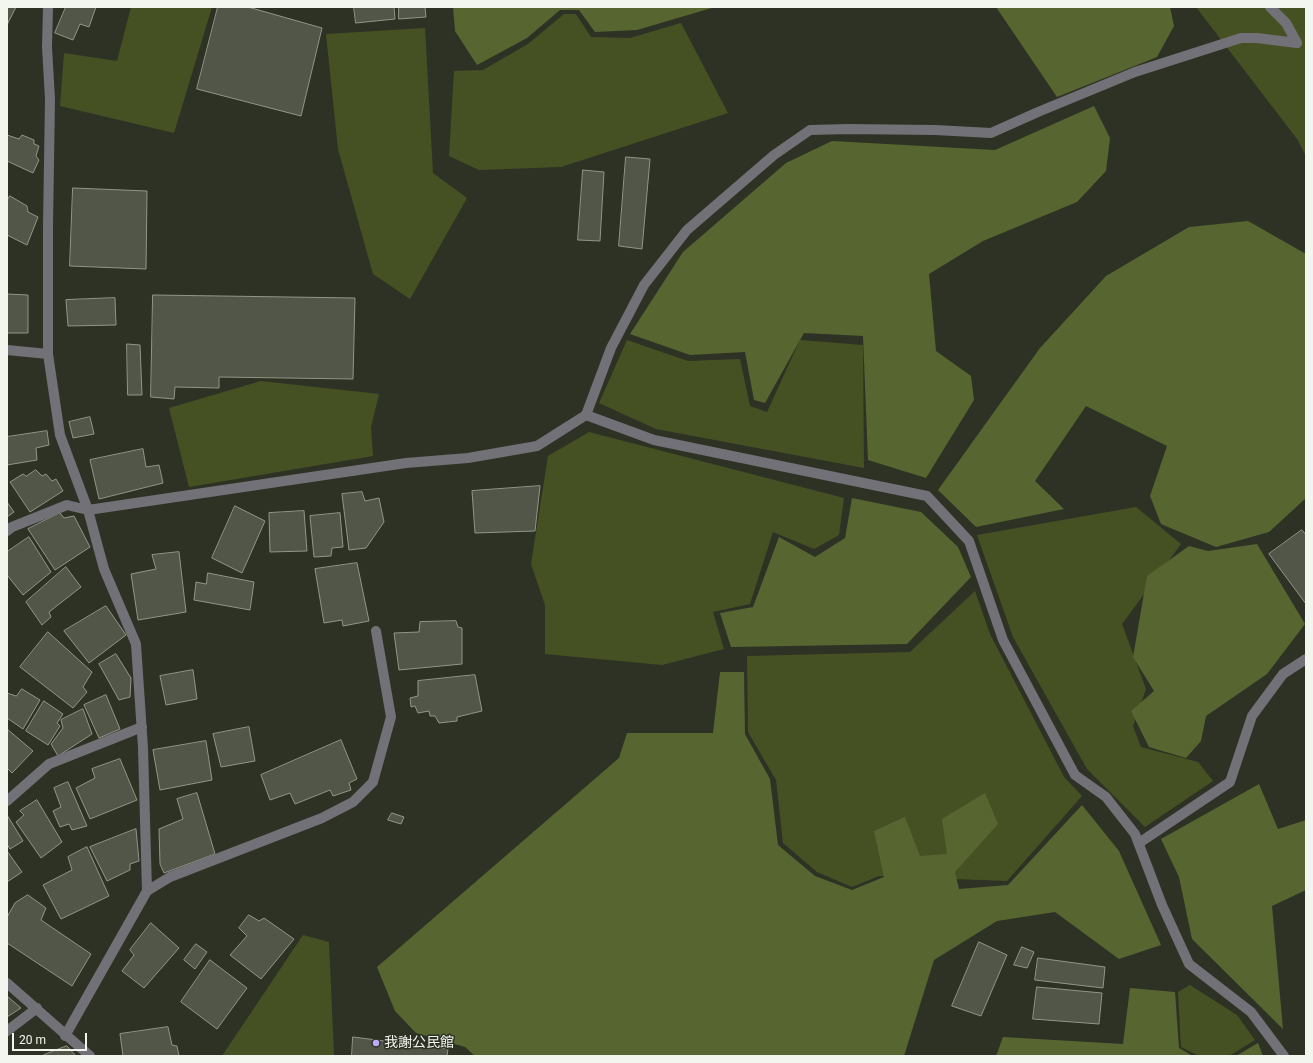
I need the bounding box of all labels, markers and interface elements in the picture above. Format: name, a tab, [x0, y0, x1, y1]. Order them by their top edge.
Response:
scale bar	[14, 1025, 89, 1051]
text: 20 m	[19, 1033, 46, 1047]
place label: 我謝公民館	[384, 1035, 454, 1051]
marker: 我謝公民館	[371, 1038, 381, 1048]

